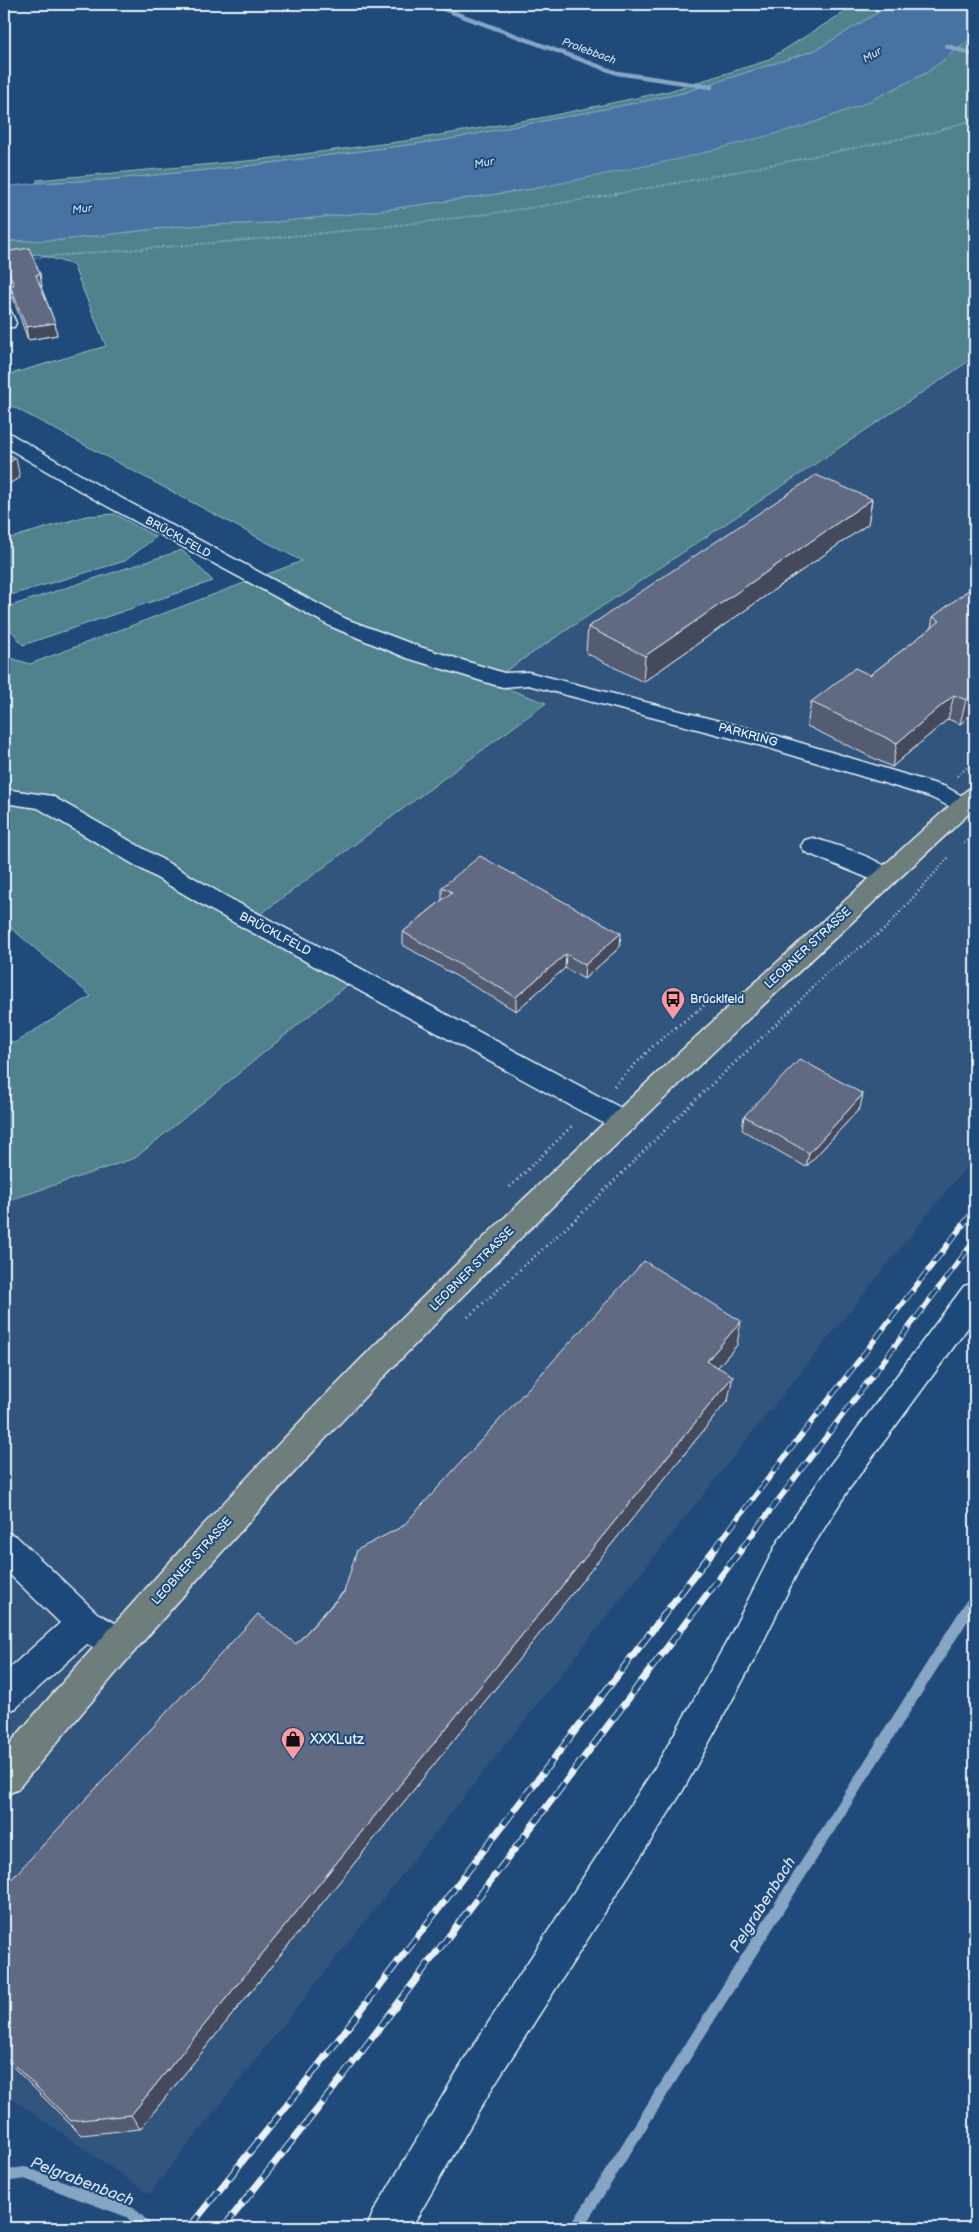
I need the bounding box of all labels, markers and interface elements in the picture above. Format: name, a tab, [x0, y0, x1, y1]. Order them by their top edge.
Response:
water label: Prolebbach	[560, 35, 618, 67]
water label: Mur	[860, 44, 885, 66]
water label: Mur	[473, 155, 496, 171]
water label: Mur	[72, 201, 93, 216]
street label: BRÜCKLFELD	[143, 513, 213, 560]
street label: PARKRING	[717, 720, 779, 750]
street label: LEOBNER STRASSE	[762, 904, 855, 992]
street label: BRÜCKLFELD	[237, 908, 314, 959]
bus stop icon: Brücklfeld	[660, 986, 686, 1020]
place label: Brücklfeld	[690, 992, 744, 1007]
street label: LEOBNER STRASSE	[427, 1224, 517, 1314]
street label: LEOBNER STRASSE	[149, 1514, 235, 1608]
shop icon: XXXLutz	[280, 1726, 306, 1760]
place label: XXXLutz	[309, 1730, 365, 1749]
water label: Pelgrabenbach	[726, 1853, 800, 1956]
water label: Pelgrabenbach	[28, 2154, 137, 2211]

